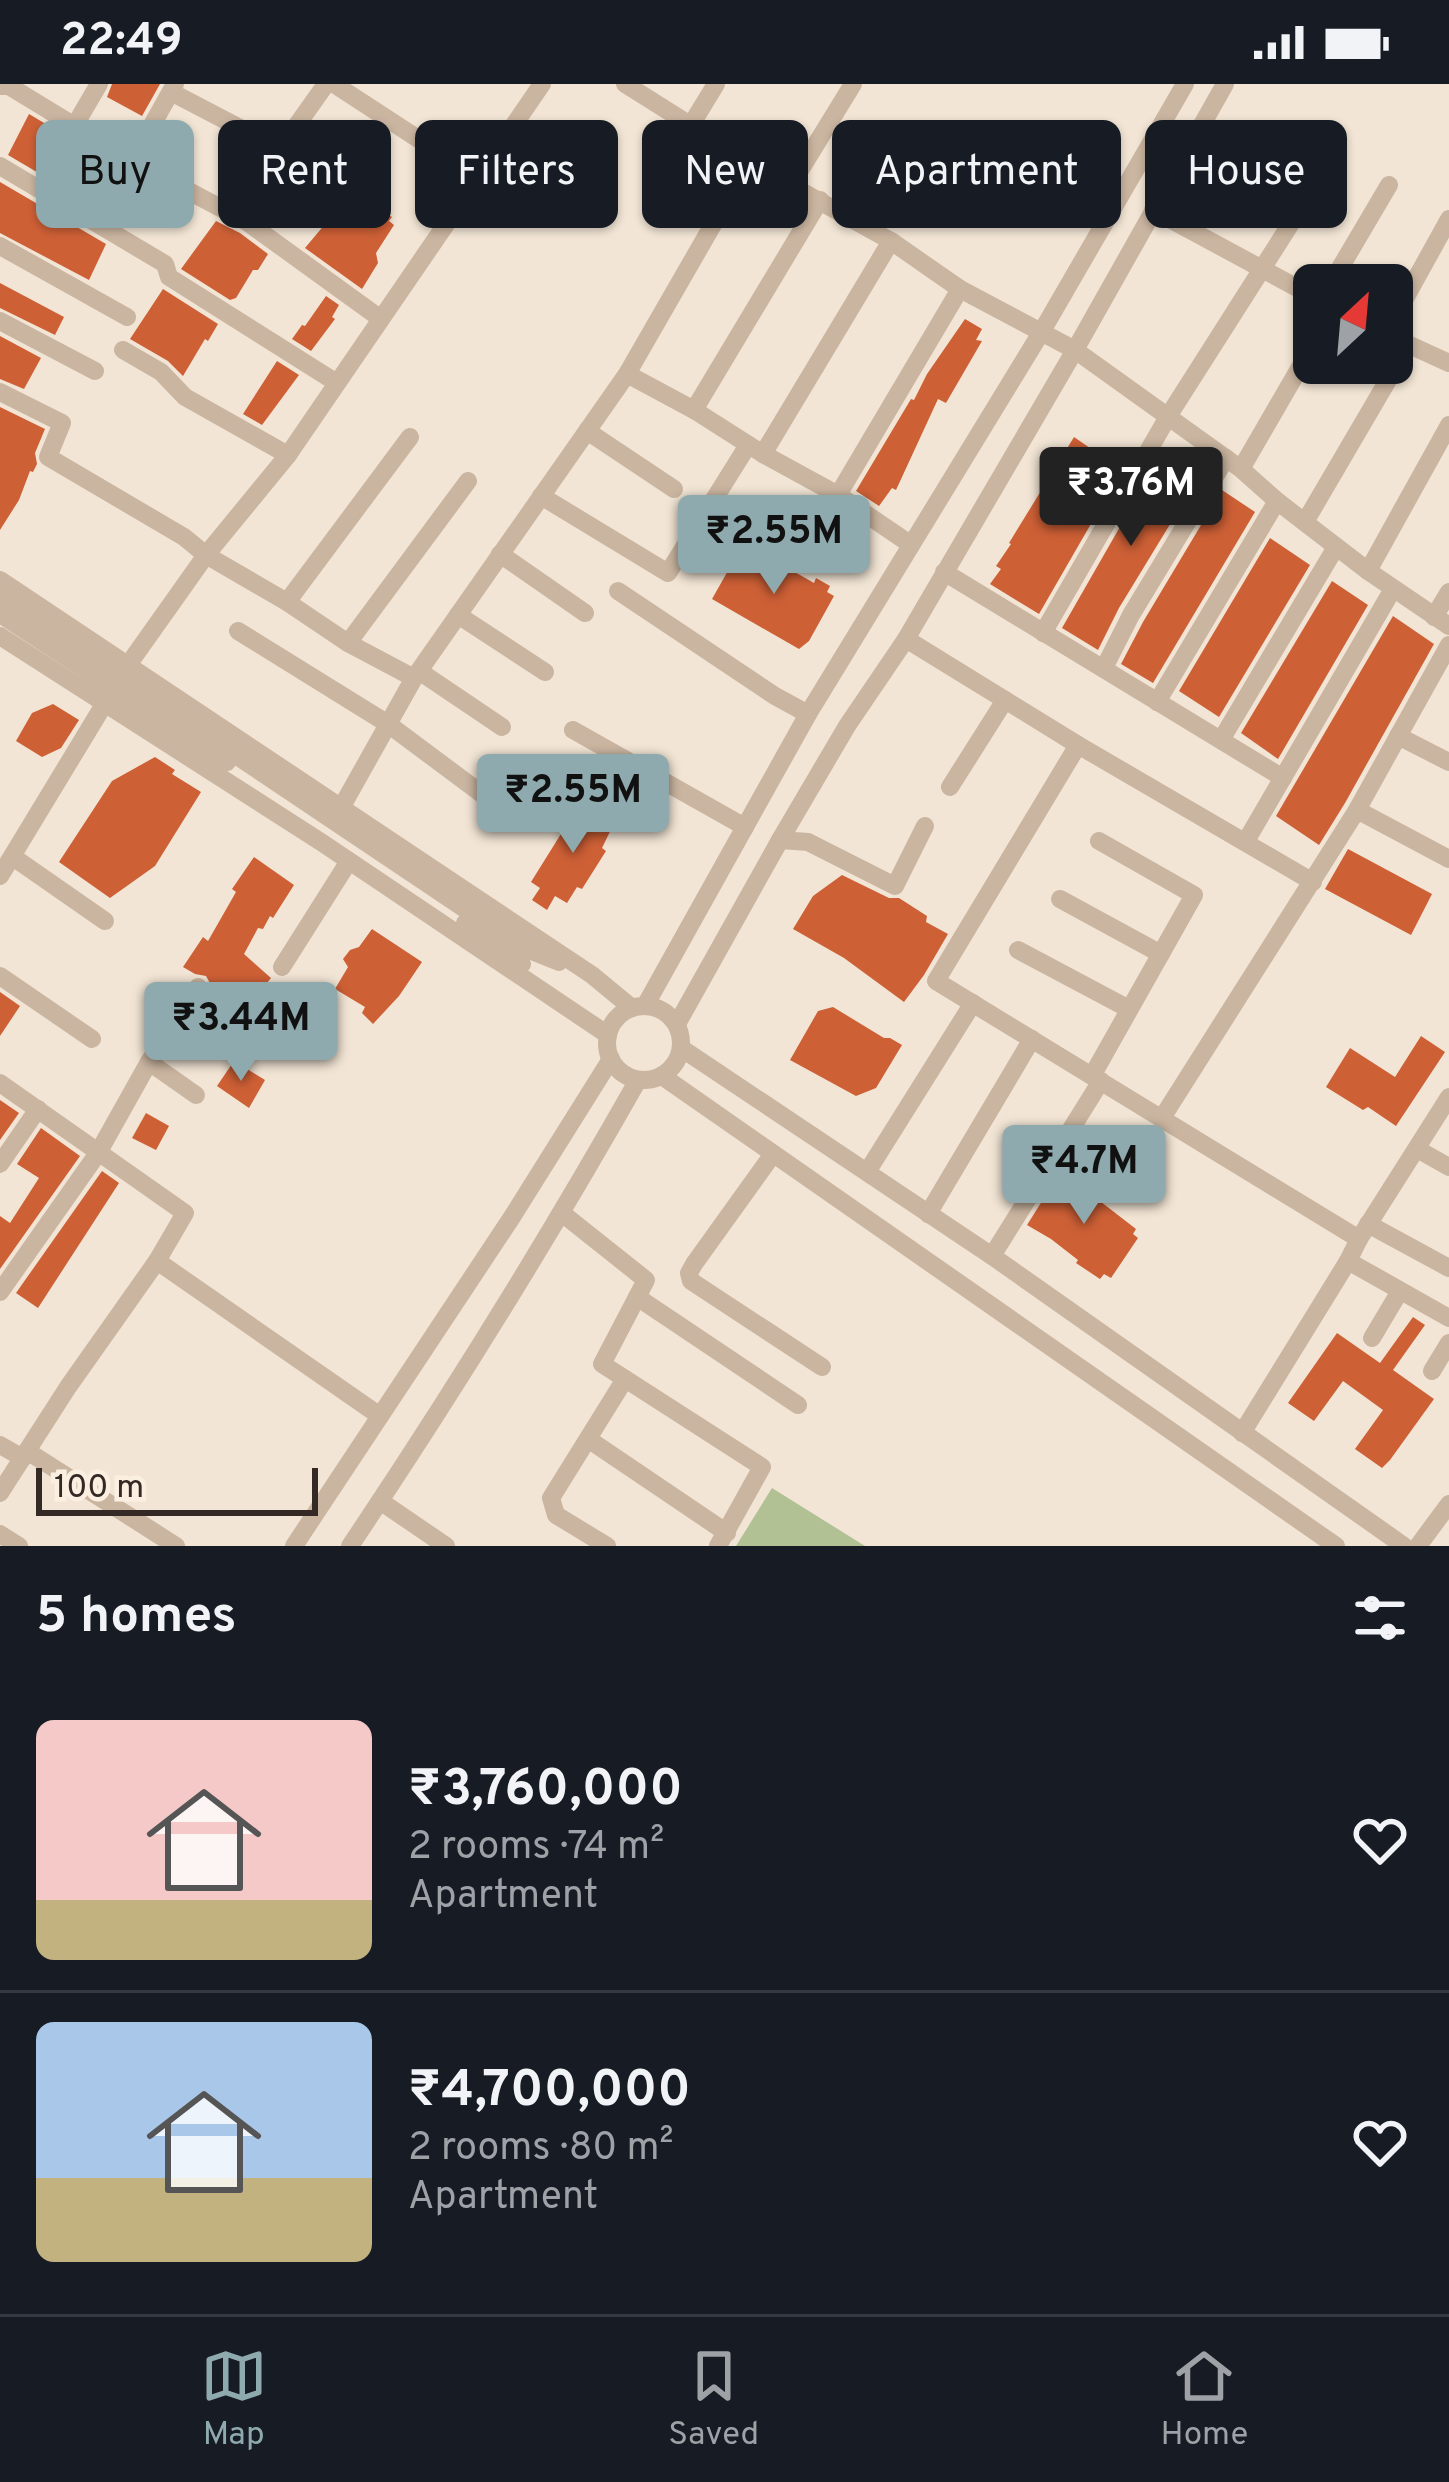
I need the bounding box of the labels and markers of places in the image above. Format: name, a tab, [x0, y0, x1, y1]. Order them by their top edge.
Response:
pin: ₹3.76M	[1033, 447, 1229, 549]
pin: ₹2.55M	[676, 495, 872, 597]
pin: ₹2.55M	[475, 754, 671, 856]
pin: ₹3.44M	[143, 982, 339, 1084]
pin: ₹4.7M	[1000, 1125, 1168, 1227]

